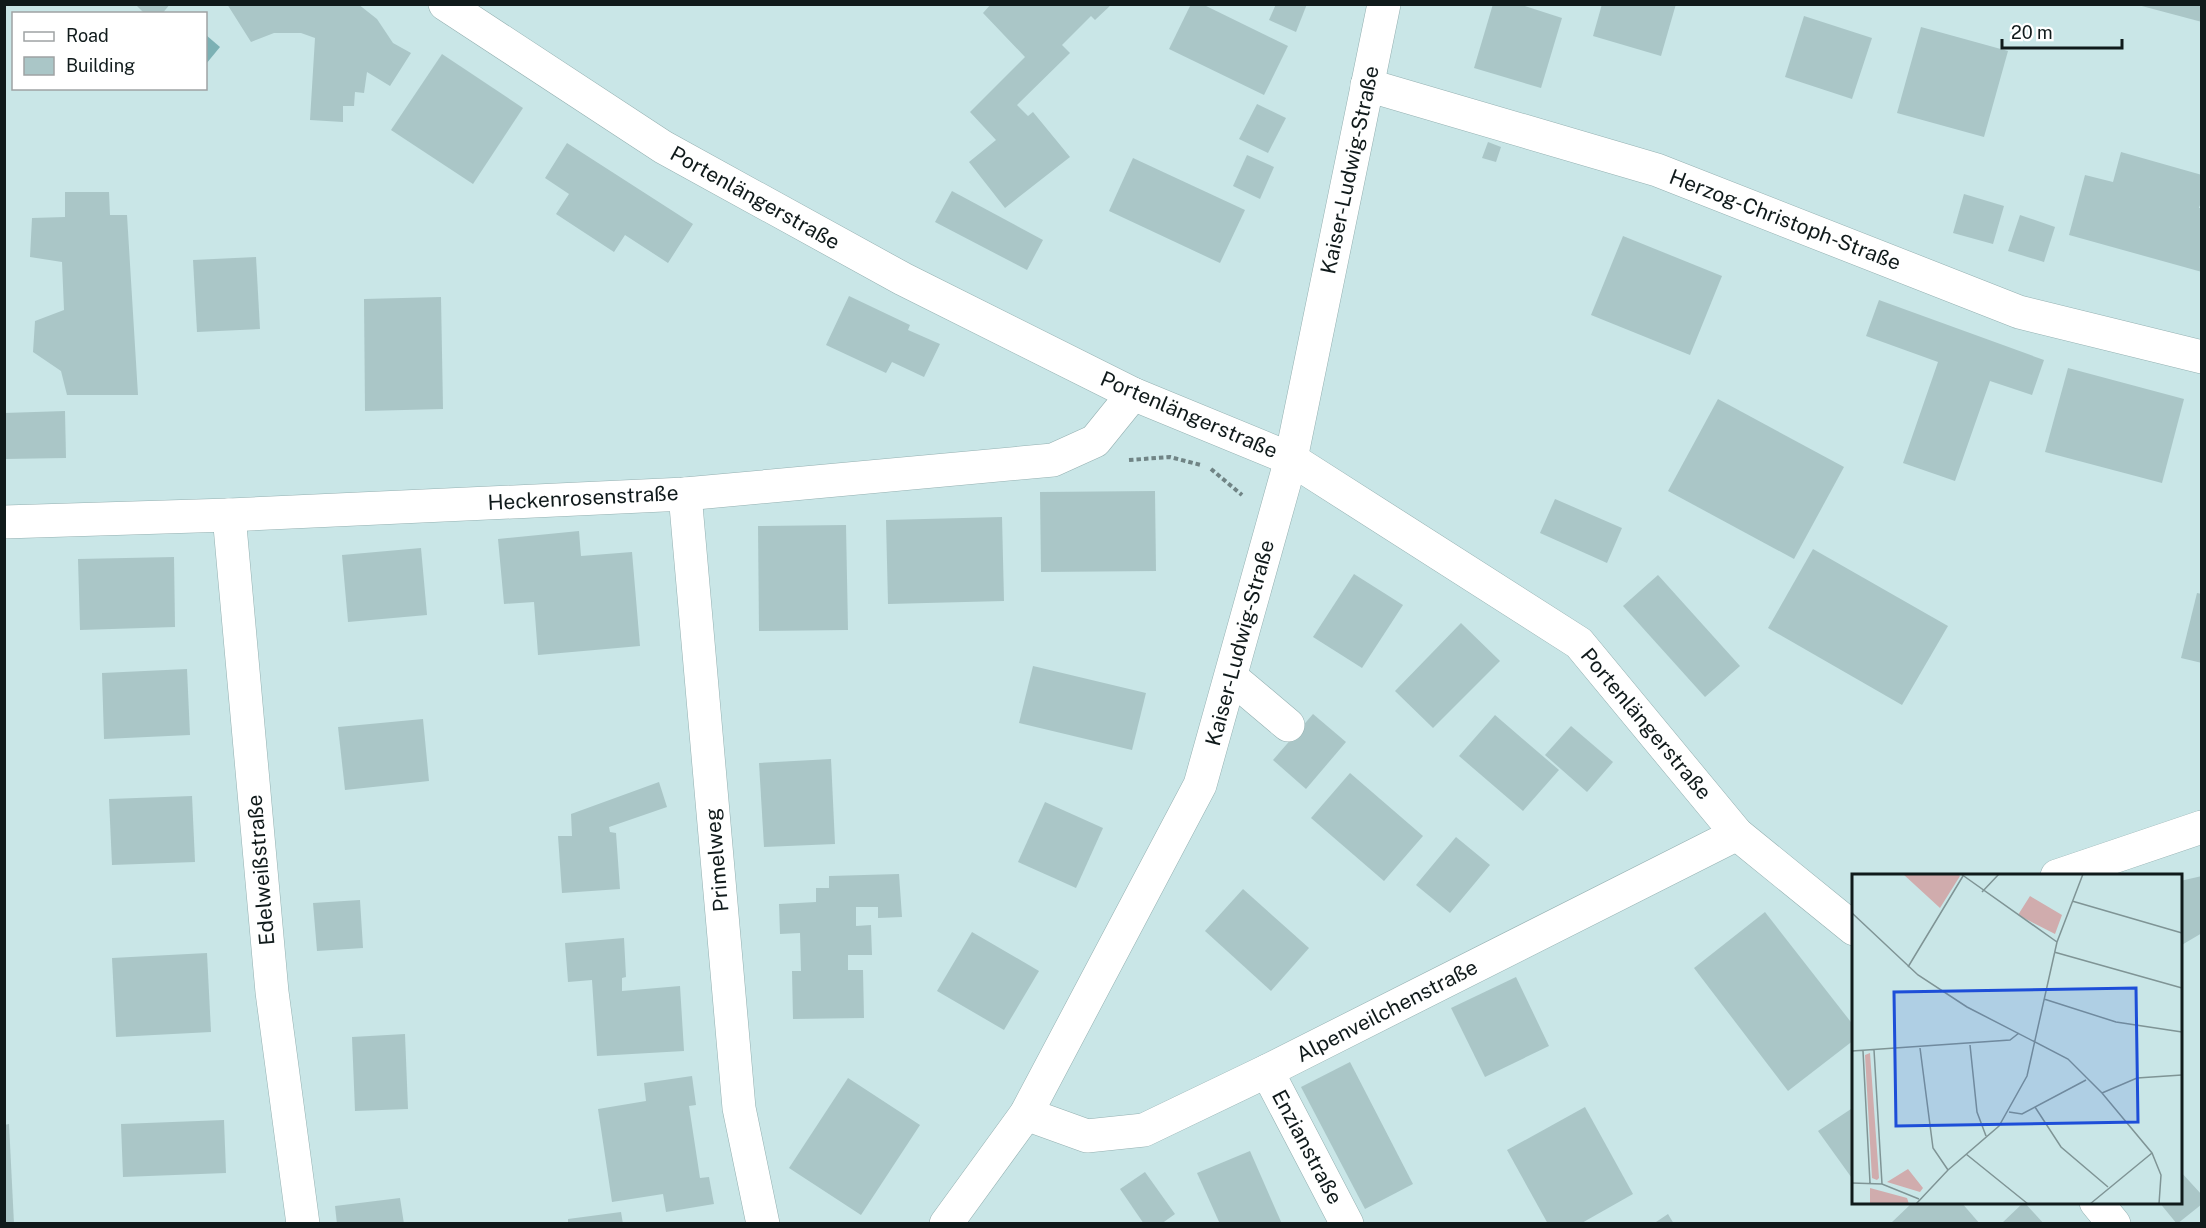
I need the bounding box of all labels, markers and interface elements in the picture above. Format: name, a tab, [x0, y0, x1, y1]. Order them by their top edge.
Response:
legend	[12, 12, 207, 90]
scale bar	[2002, 12, 2122, 50]
text: 20 m	[2011, 22, 2053, 43]
text: Road	[66, 25, 109, 46]
text: Building	[66, 55, 135, 76]
street label: Kaiser-Ludwig-Straße	[1315, 63, 1384, 276]
street label: Portenlängerstraße	[666, 141, 844, 255]
street label: Herzog-Christoph-Straße	[1666, 164, 1904, 275]
street label: Portenlängerstraße	[1097, 366, 1281, 463]
street label: Heckenrosenstraße	[487, 480, 679, 515]
street label: Kaiser-Ludwig-Straße	[1200, 537, 1279, 749]
street label: Portenlängerstraße	[1576, 643, 1717, 804]
street label: Edelweißstraße	[241, 794, 280, 946]
street label: Primelweg	[700, 807, 733, 913]
inset map	[1852, 874, 2182, 1204]
street label: Alpenveilchenstraße	[1292, 954, 1482, 1067]
street label: Enzianstraße	[1267, 1085, 1348, 1208]

